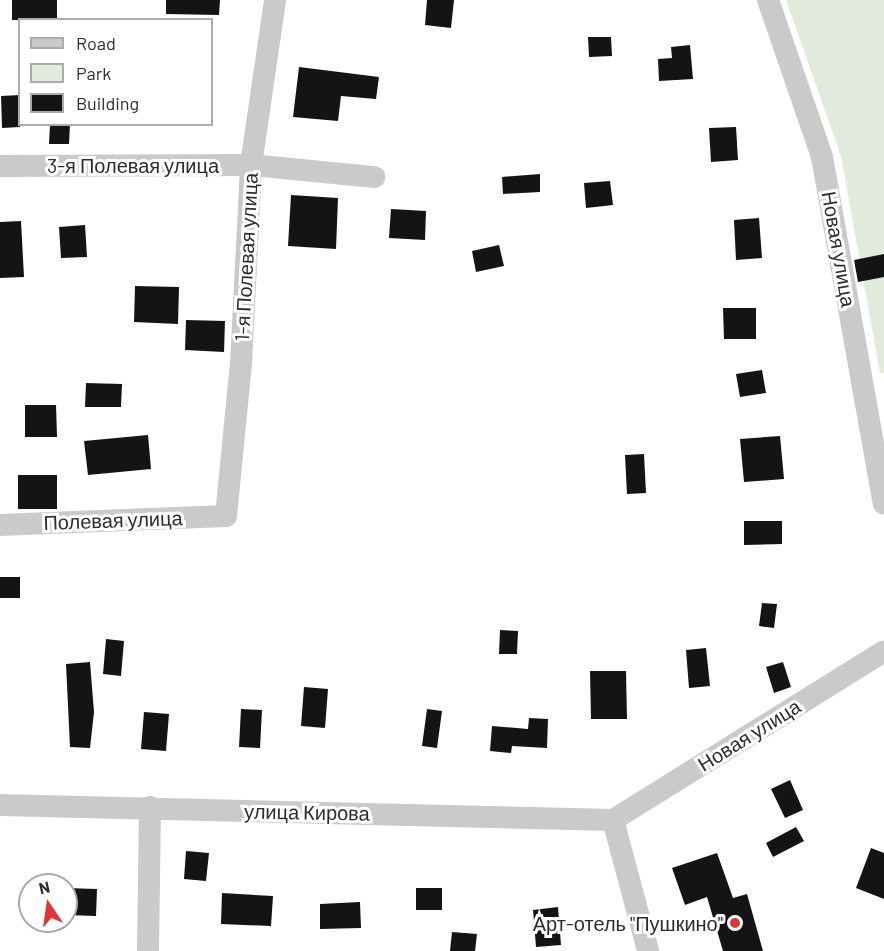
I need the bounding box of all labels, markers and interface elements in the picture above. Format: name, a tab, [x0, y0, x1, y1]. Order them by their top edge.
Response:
legend	[18, 18, 213, 126]
text: Road	[76, 32, 116, 54]
text: Park	[76, 62, 111, 84]
text: Building	[76, 92, 139, 114]
street label: 3-я Полевая улица	[47, 153, 219, 177]
street label: 1-я Полевая улица	[230, 172, 262, 342]
street label: Новая улица	[817, 189, 861, 309]
street label: Полевая улица	[43, 506, 183, 534]
street label: Новая улица	[693, 694, 805, 776]
street label: улица Кирова	[244, 799, 370, 825]
north arrow	[18, 873, 78, 933]
text: N	[37, 876, 52, 897]
place label: Арт-отель "Пушкино"	[533, 911, 723, 935]
marker: Арт-отель "Пушкино"	[728, 916, 742, 930]

